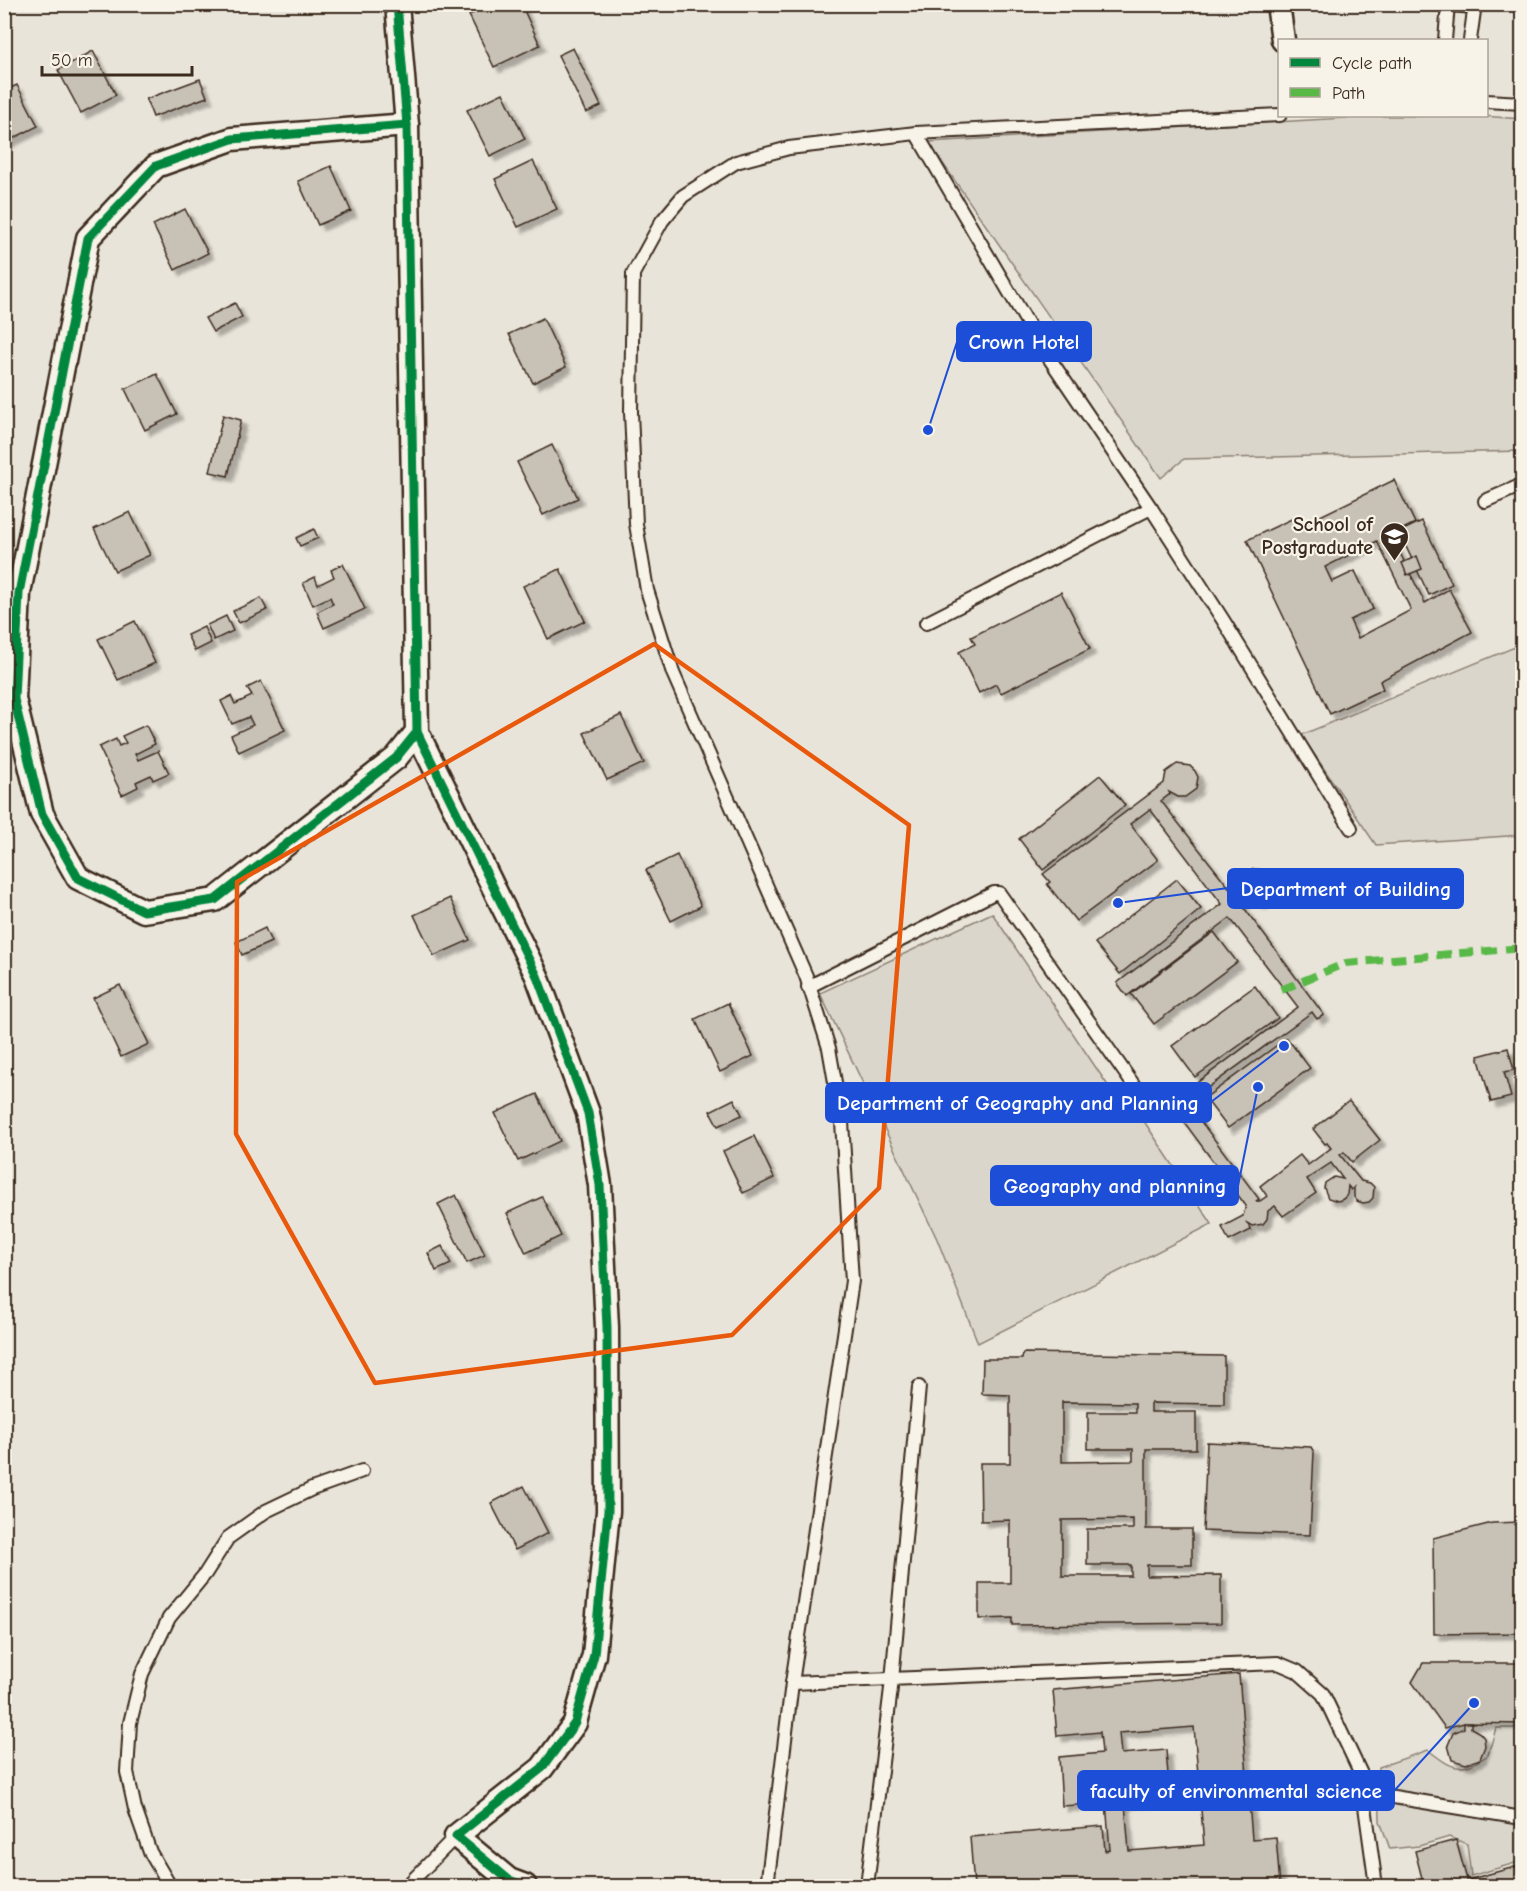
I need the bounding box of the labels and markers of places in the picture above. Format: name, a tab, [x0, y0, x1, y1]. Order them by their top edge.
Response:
callout: Crown Hotel	[957, 322, 1091, 361]
place label: School of Postgraduate	[1262, 513, 1375, 559]
school or university icon: School of Postgraduate	[1378, 520, 1410, 562]
callout: Department of Building	[1228, 869, 1463, 908]
callout: Department of Geography and Planning	[826, 1083, 1211, 1122]
callout: Geography and planning	[991, 1166, 1238, 1205]
callout: faculty of environmental science	[1078, 1771, 1394, 1810]

